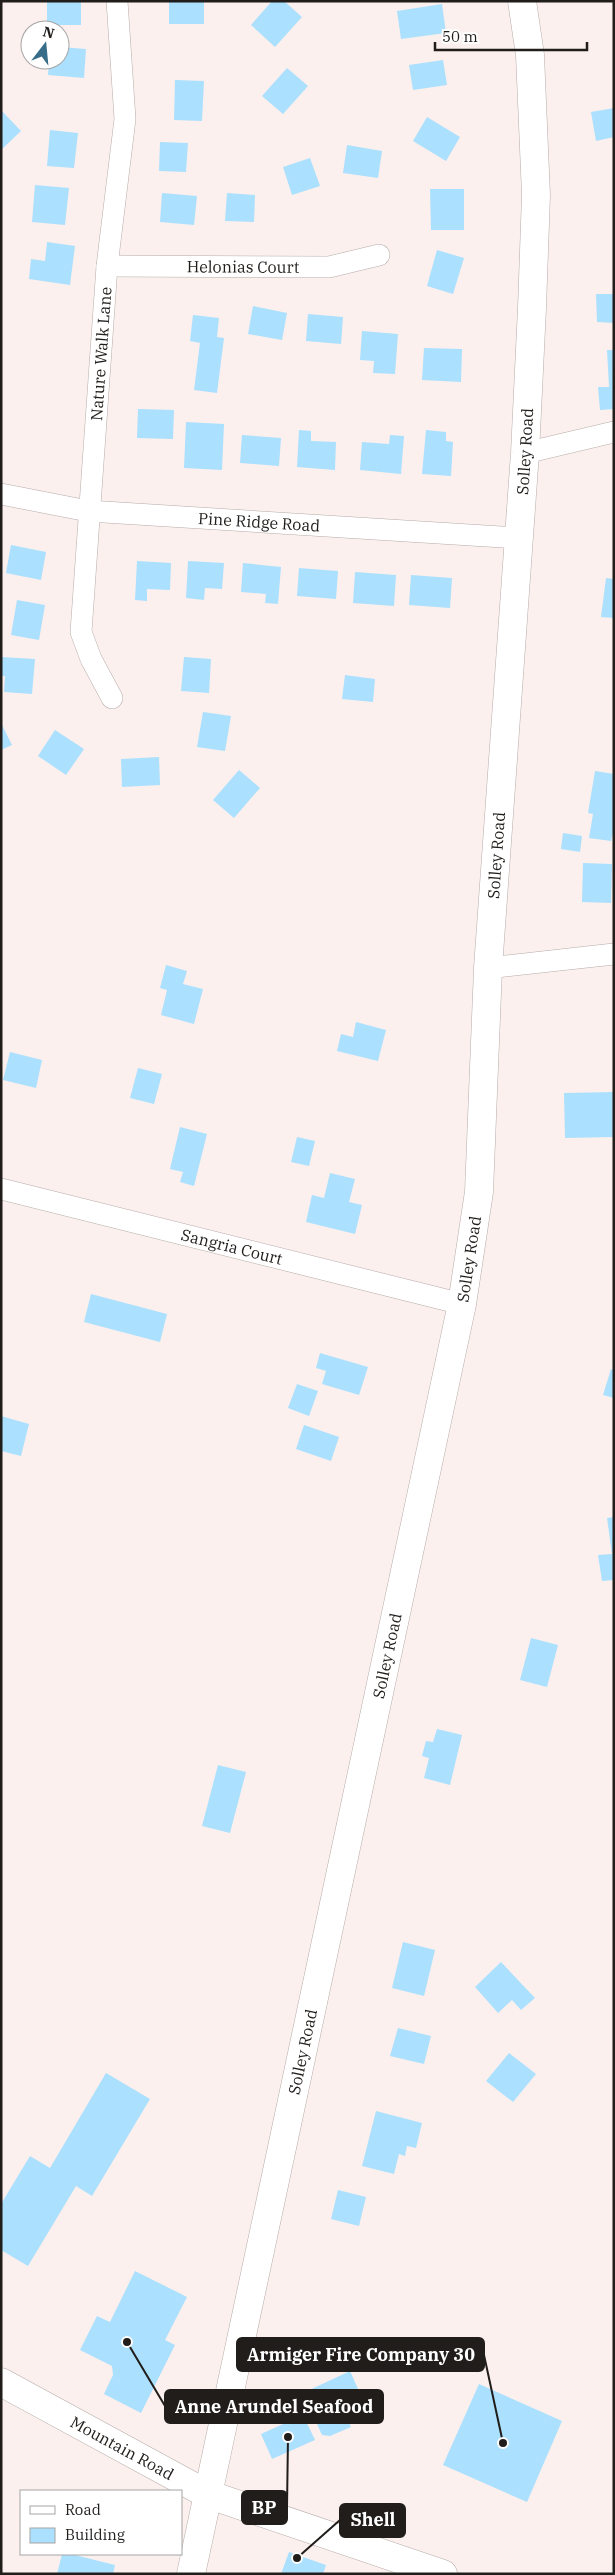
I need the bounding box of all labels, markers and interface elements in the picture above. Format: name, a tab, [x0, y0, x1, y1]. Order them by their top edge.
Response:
north arrow	[20, 20, 70, 70]
scale bar	[435, 20, 588, 52]
text: N	[41, 22, 56, 43]
text: 50 m	[442, 27, 478, 46]
street label: Helonias Court	[187, 256, 300, 277]
street label: Nature Walk Lane	[86, 286, 115, 421]
street label: Solley Road	[512, 407, 537, 496]
street label: Pine Ridge Road	[197, 508, 321, 536]
street label: Solley Road	[483, 811, 509, 899]
street label: Solley Road	[452, 1214, 485, 1304]
street label: Sangria Court	[179, 1224, 285, 1269]
street label: Solley Road	[368, 1611, 406, 1700]
street label: Solley Road	[284, 2007, 321, 2096]
callout: Armiger Fire Company 30	[237, 2338, 484, 2371]
text: Armiger Fire Company 30	[247, 2343, 475, 2366]
callout: Anne Arundel Seafood	[165, 2390, 383, 2423]
text: Anne Arundel Seafood	[175, 2395, 373, 2418]
street label: Mountain Road	[67, 2412, 178, 2484]
legend	[20, 2490, 182, 2555]
callout: BP	[242, 2491, 287, 2524]
text: BP	[252, 2496, 276, 2519]
text: Road	[65, 2500, 101, 2519]
callout: Shell	[340, 2504, 405, 2537]
text: Shell	[351, 2508, 396, 2531]
text: Building	[65, 2525, 125, 2544]

